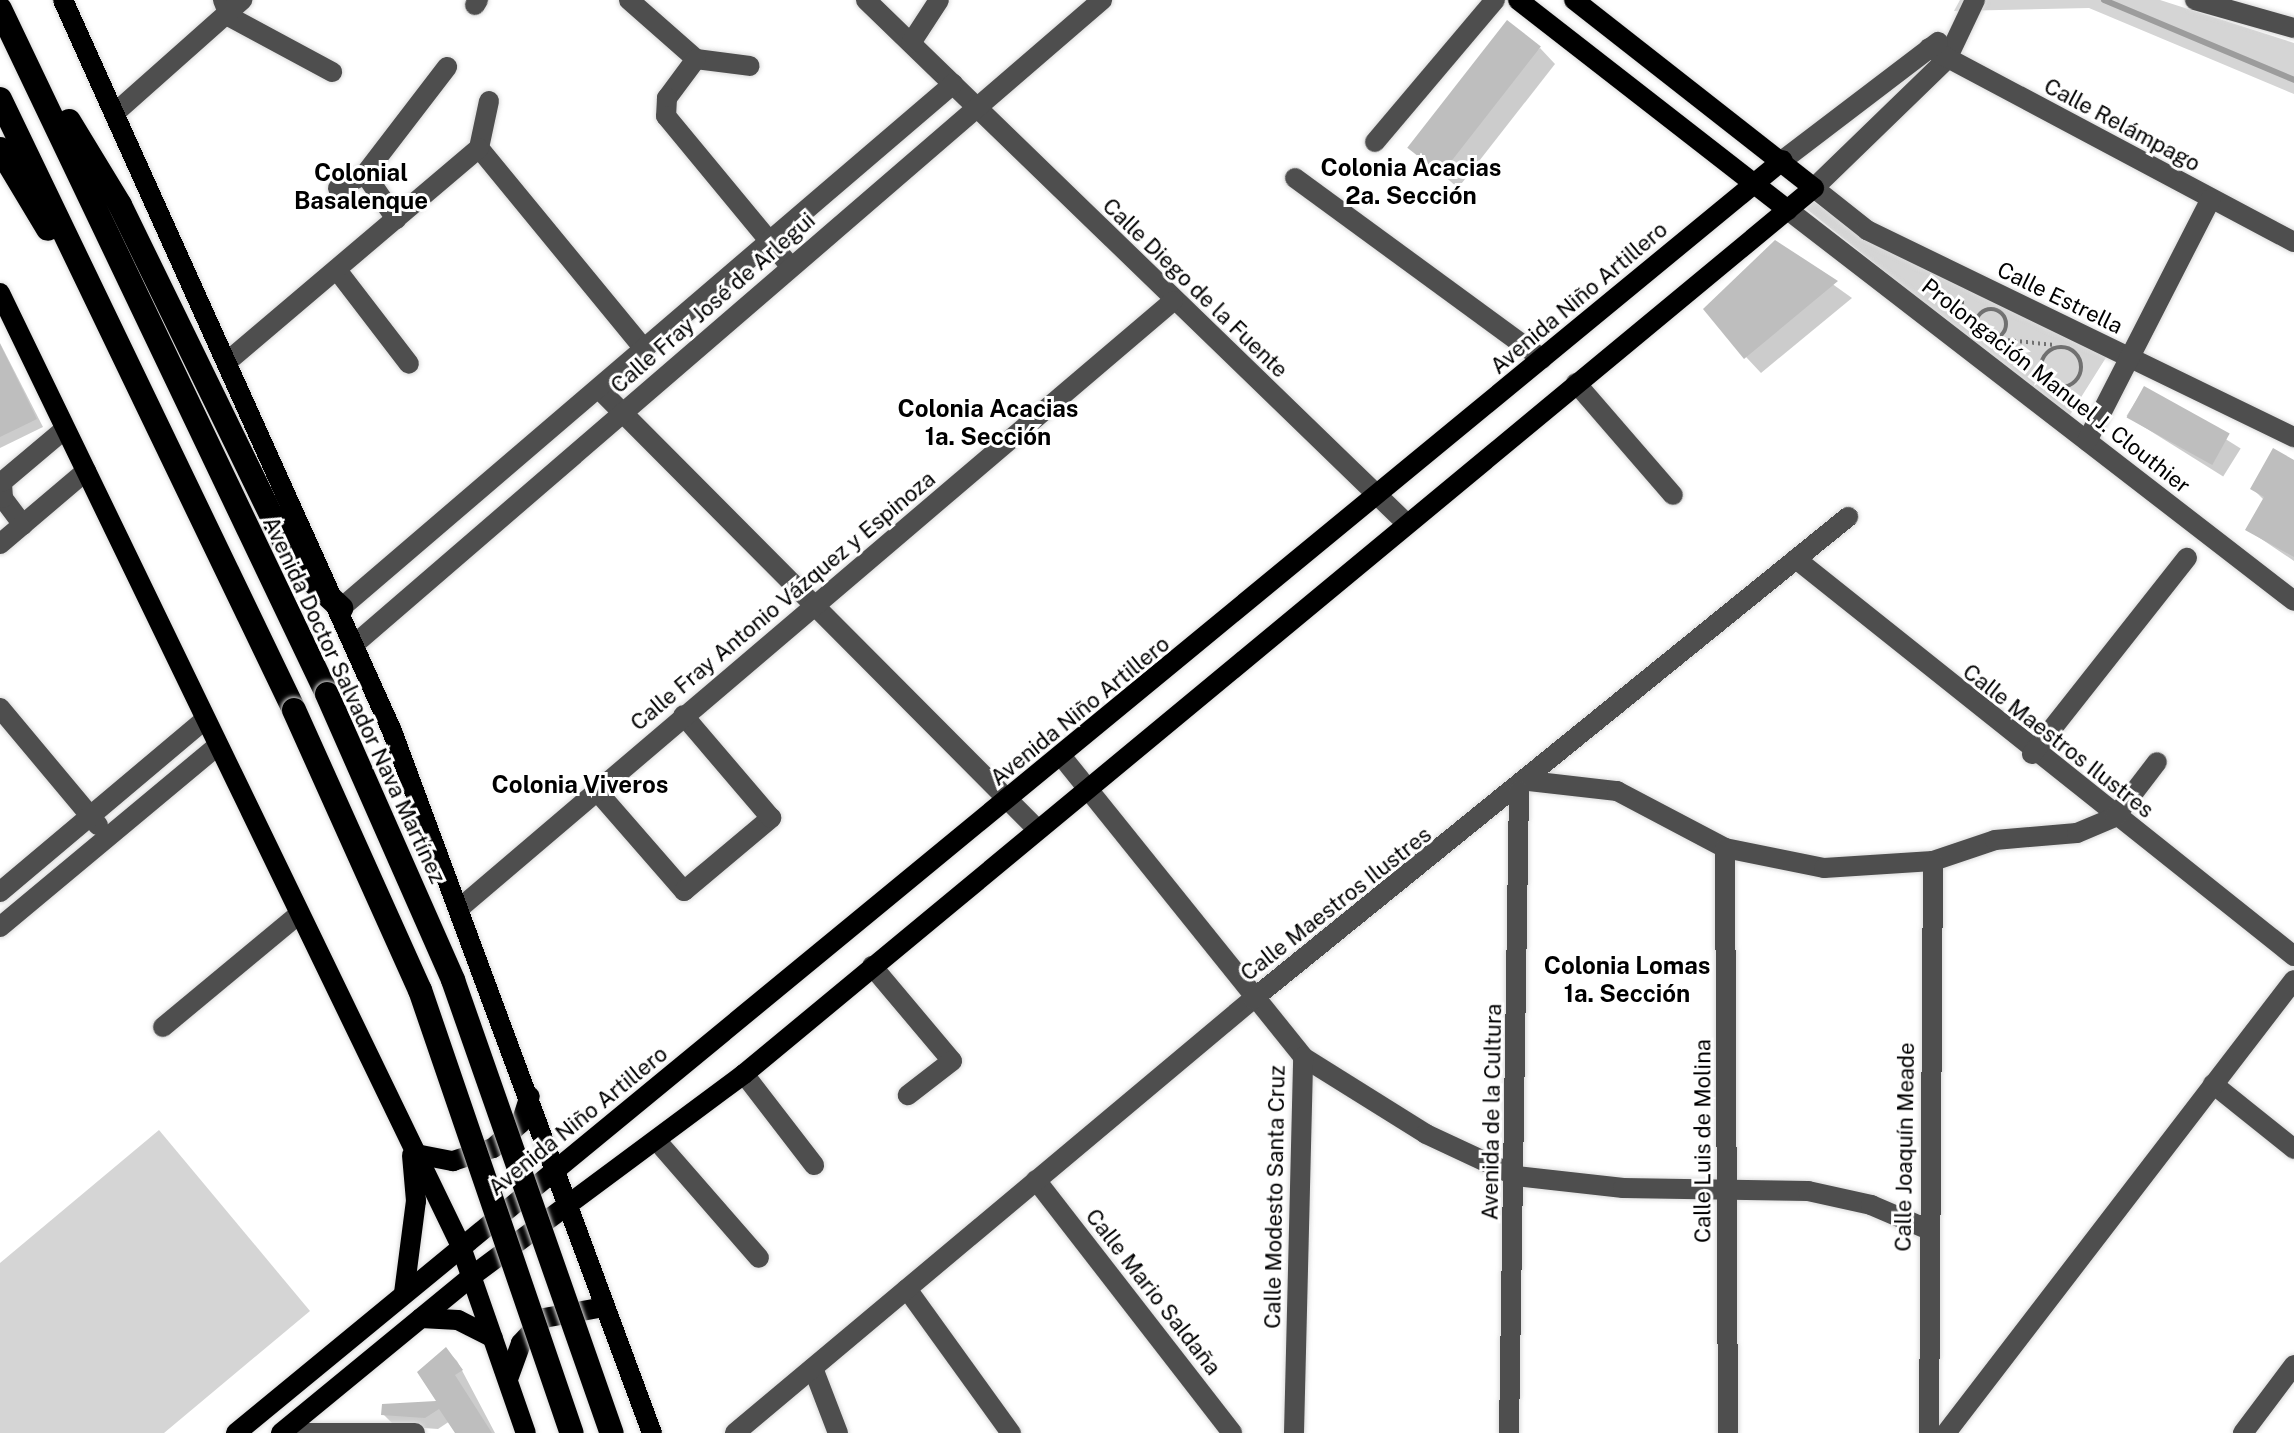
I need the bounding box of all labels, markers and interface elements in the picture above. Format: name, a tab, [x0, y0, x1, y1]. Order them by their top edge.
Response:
street label: Calle Relámpago	[2039, 73, 2205, 177]
district label: Colonia Acacias 2a. Sección	[1321, 154, 1501, 210]
district label: Colonial Basalenque	[294, 159, 428, 215]
street label: Calle Diego de la Fuente	[1097, 192, 1293, 384]
street label: Calle Fray José de Arlegui	[605, 207, 821, 399]
street label: Avenida Niño Artillero	[1485, 216, 1673, 380]
street label: Calle Estrella	[1993, 256, 2127, 340]
street label: Prolongación Manuel J. Clouthier	[1916, 273, 2196, 499]
district label: Colonia Acacias 1a. Sección	[898, 395, 1078, 451]
street label: Calle Fray Antonio Vázquez y Espinoza	[625, 465, 941, 737]
street label: Avenida Doctor Salvador Nava Martínez	[257, 512, 451, 888]
street label: Avenida Niño Artillero	[985, 631, 1175, 791]
street label: Calle Maestros Ilustres	[1957, 658, 2159, 824]
district label: Colonia Viveros	[491, 771, 669, 799]
street label: Calle Maestros Ilustres	[1235, 821, 1437, 987]
district label: Colonia Lomas 1a. Sección	[1544, 952, 1710, 1008]
street label: Avenida de la Cultura	[1477, 1003, 1507, 1221]
street label: Calle Luis de Molina	[1690, 1039, 1716, 1243]
street label: Avenida Niño Artillero	[483, 1041, 673, 1201]
street label: Calle Joaquín Meade	[1890, 1042, 1920, 1252]
street label: Calle Modesto Santa Cruz	[1260, 1065, 1290, 1329]
street label: Calle Mario Saldaña	[1080, 1204, 1226, 1380]

